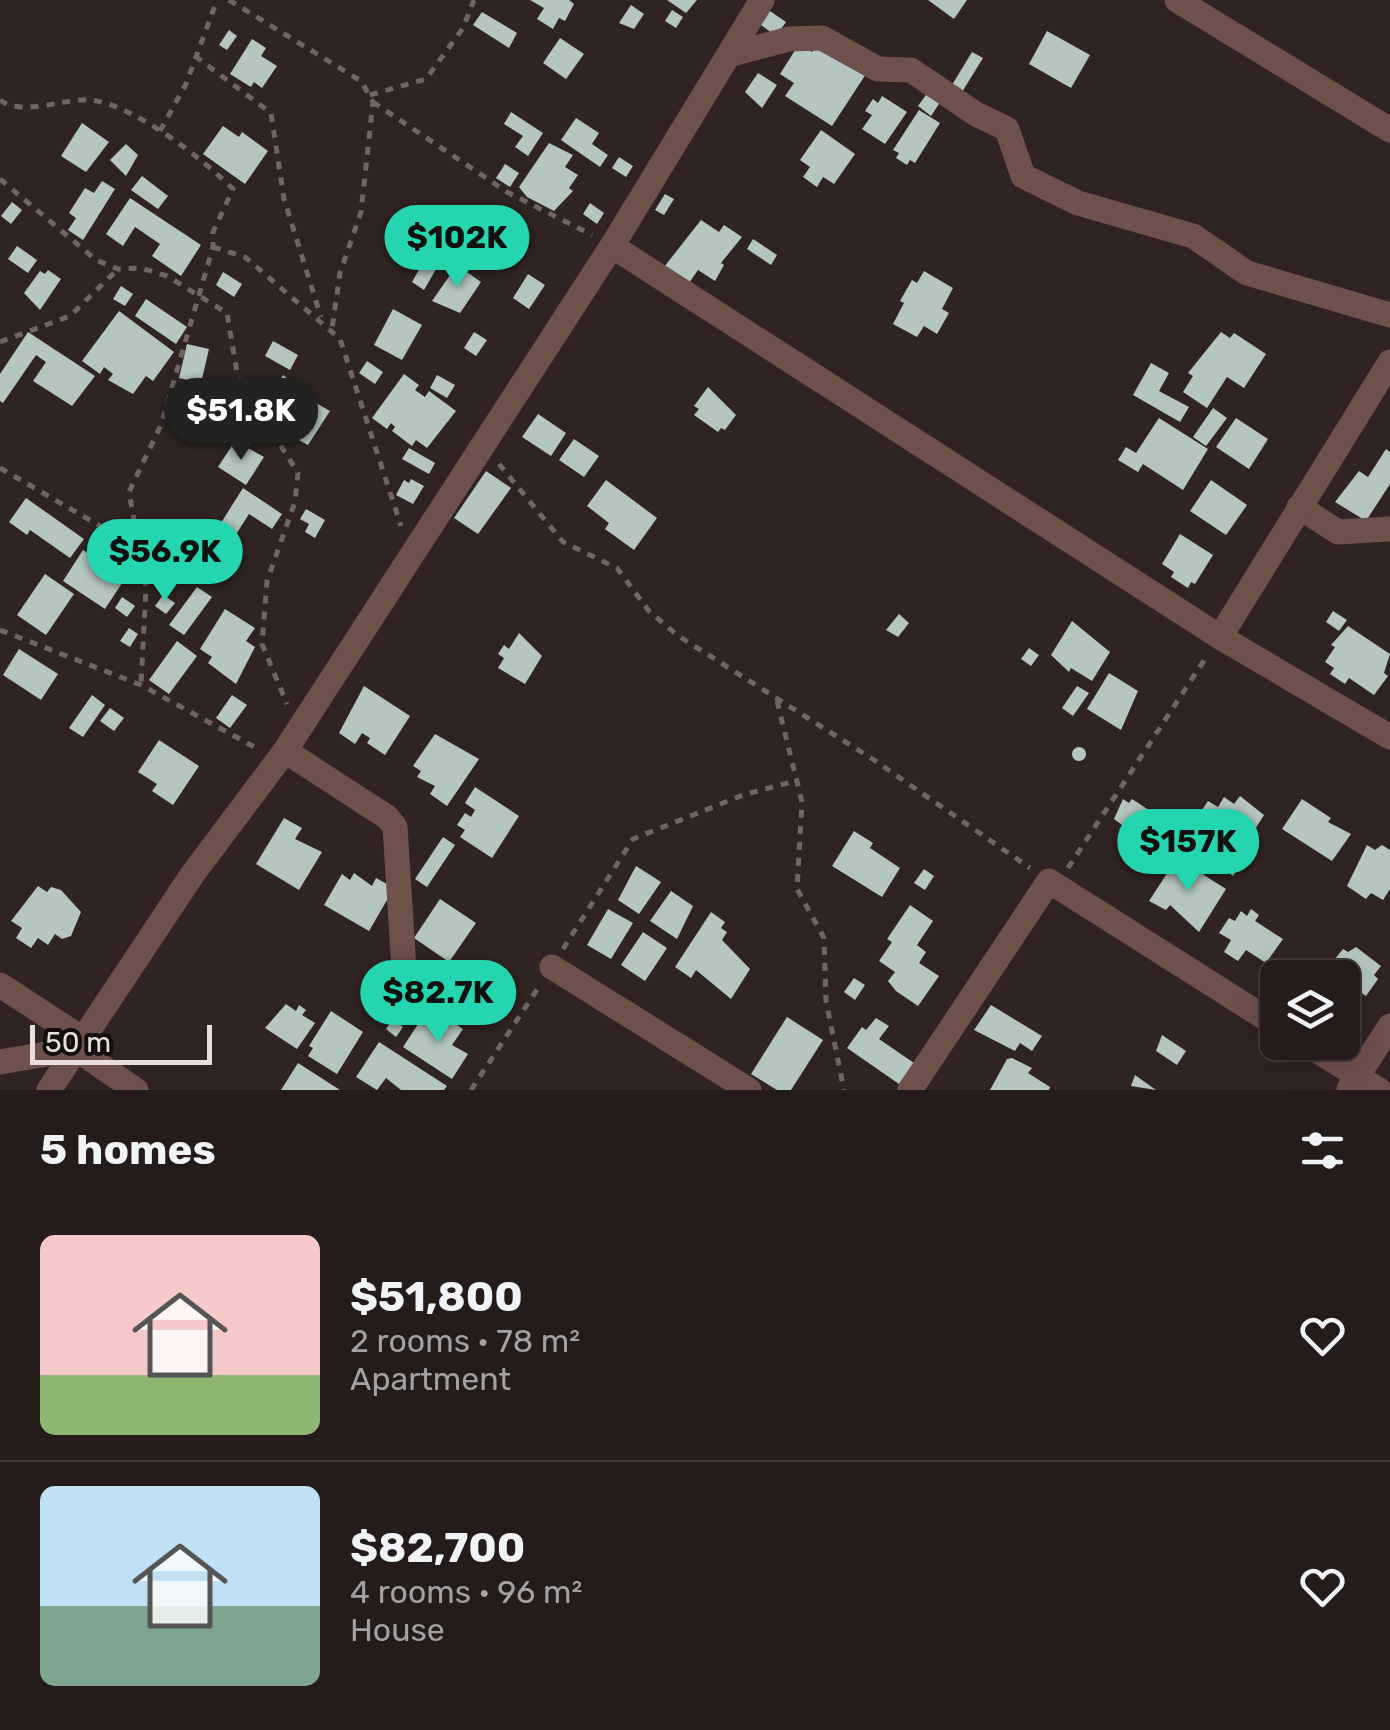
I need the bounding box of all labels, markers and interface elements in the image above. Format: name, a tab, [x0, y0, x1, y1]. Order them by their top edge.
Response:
pin: $102K	[387, 205, 527, 290]
text: $102K	[406, 218, 508, 256]
pin: $51.8K	[160, 378, 322, 463]
text: $51.8K	[186, 391, 296, 429]
pin: $56.9K	[84, 519, 246, 604]
text: $56.9K	[109, 532, 221, 570]
pin: $157K	[1118, 809, 1258, 894]
text: $157K	[1139, 822, 1237, 860]
pin: $82.7K	[357, 960, 519, 1045]
map controls	[1260, 960, 1360, 1060]
button: layers	[1260, 960, 1360, 1060]
text: $82.7K	[382, 973, 494, 1011]
scale bar	[30, 1020, 212, 1064]
text: 50 m	[45, 1026, 111, 1059]
icon: filters	[1295, 1123, 1350, 1178]
text: 5 homes	[40, 1125, 216, 1175]
text: $51,800	[350, 1272, 523, 1322]
icon: home	[120, 1275, 240, 1395]
icon: heart	[1295, 1308, 1350, 1363]
text: 2 rooms · 78 m²	[350, 1322, 580, 1360]
text: Apartment	[350, 1360, 511, 1398]
text: $82,700	[350, 1523, 525, 1573]
icon: home	[120, 1526, 240, 1646]
icon: heart	[1295, 1559, 1350, 1614]
text: 4 rooms · 96 m²	[350, 1573, 582, 1611]
text: House	[350, 1611, 445, 1649]

